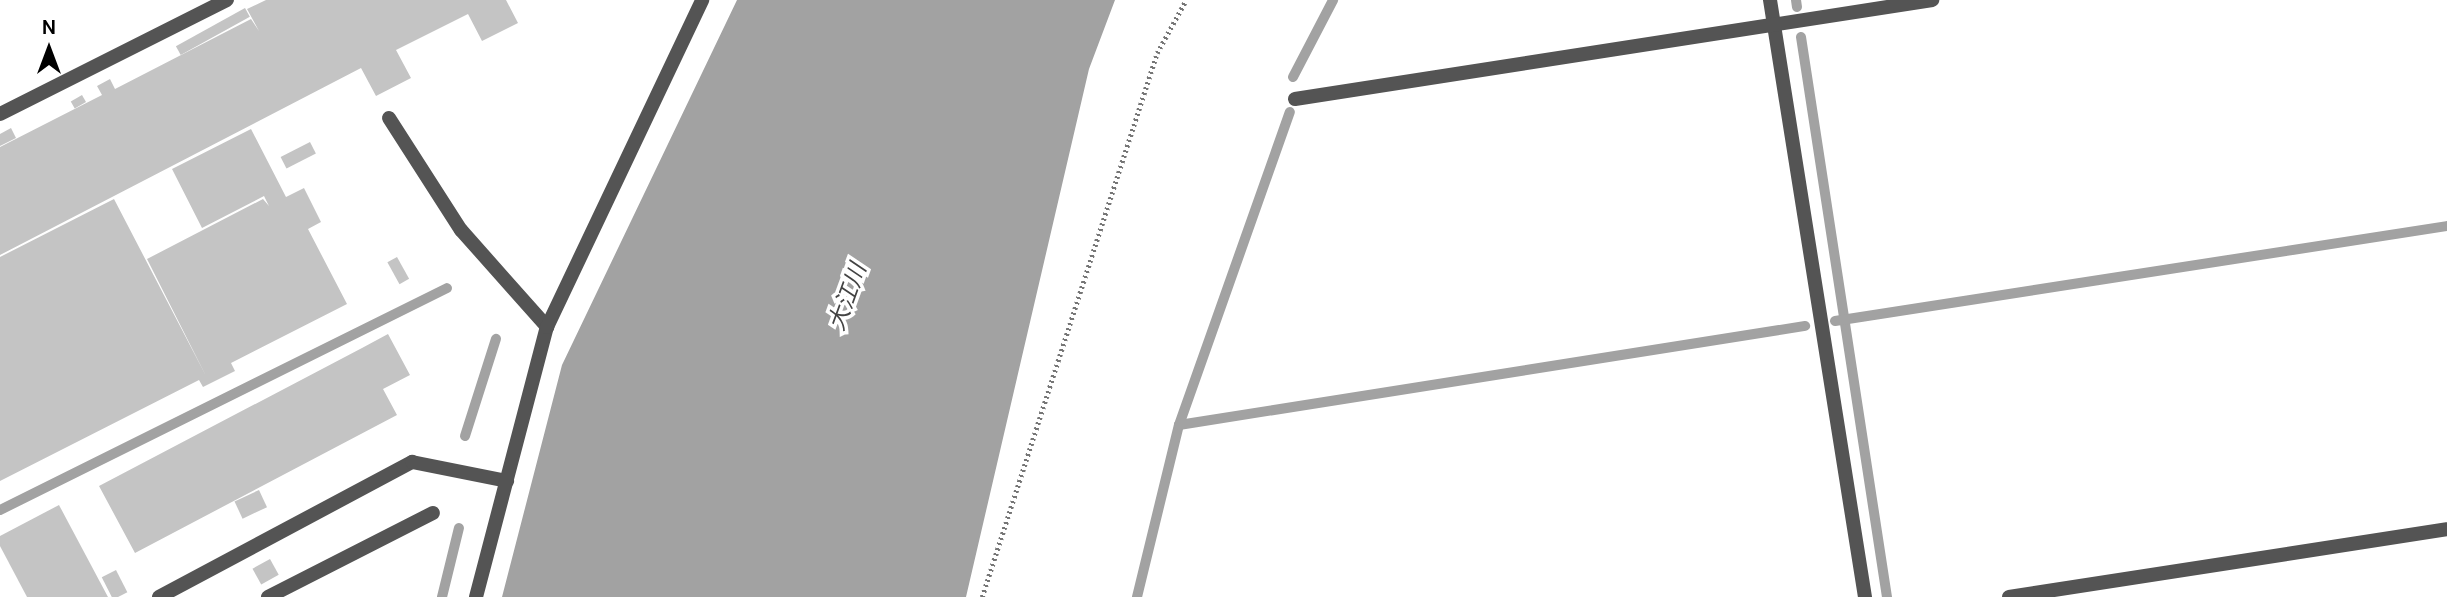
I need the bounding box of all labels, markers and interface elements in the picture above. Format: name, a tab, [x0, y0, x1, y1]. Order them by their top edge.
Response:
north arrow	[14, 14, 84, 84]
text: N	[42, 15, 56, 40]
water label: 大江川	[822, 260, 872, 334]

